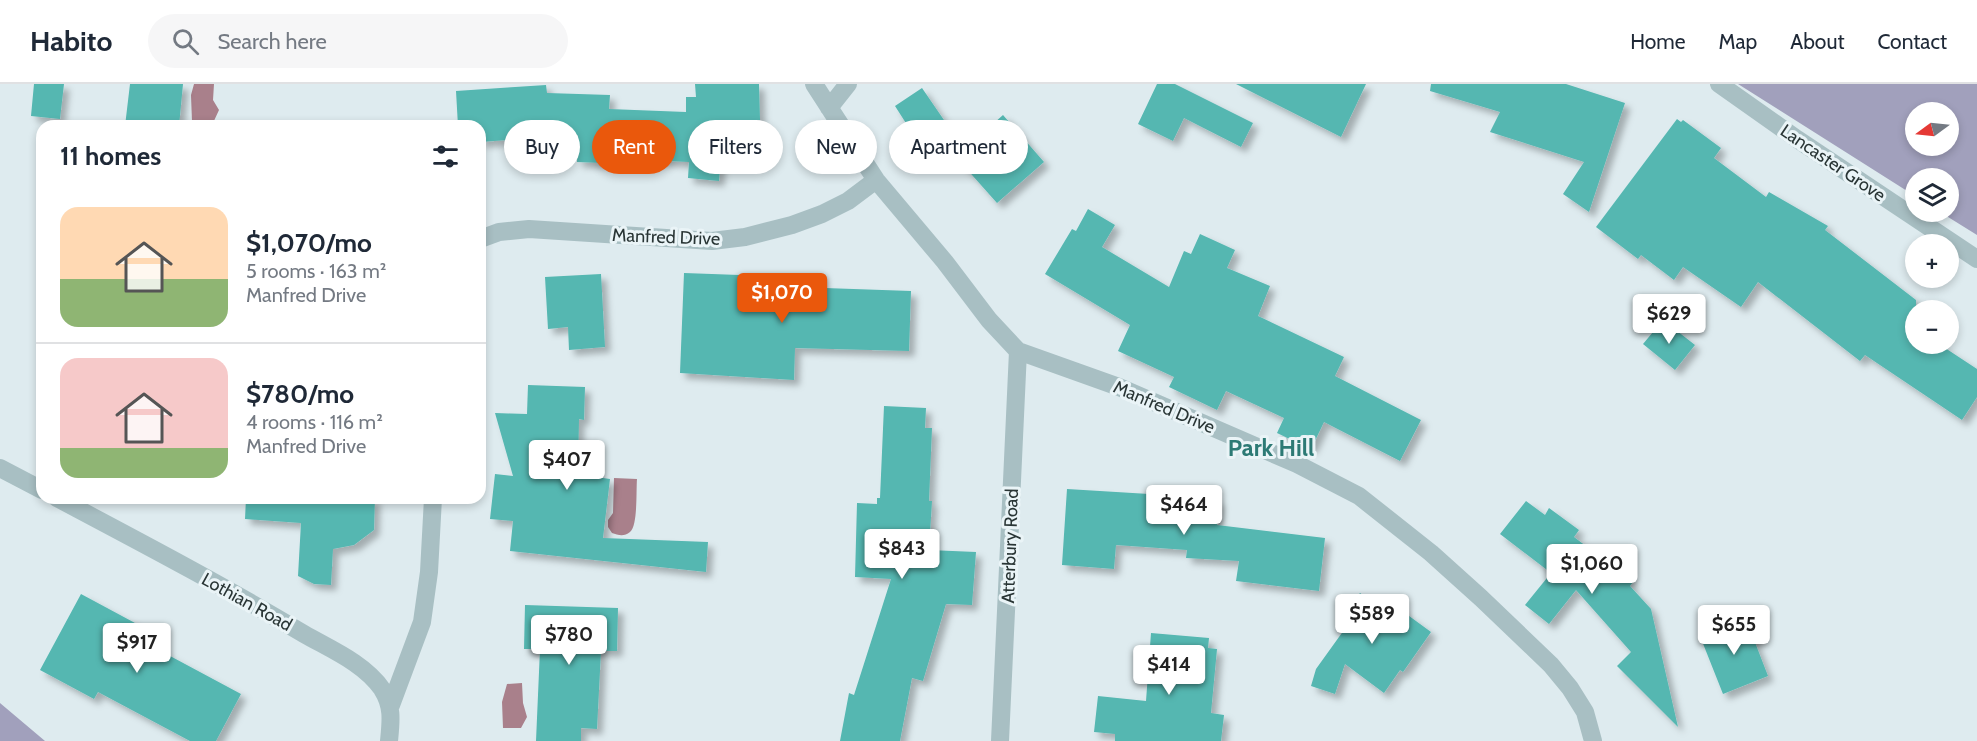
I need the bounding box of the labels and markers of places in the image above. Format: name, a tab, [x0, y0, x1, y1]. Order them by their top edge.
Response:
pin: $1,070	[733, 273, 831, 324]
pin: $629	[1633, 294, 1705, 345]
pin: $407	[531, 440, 603, 491]
pin: $464	[1148, 485, 1220, 536]
pin: $843	[866, 529, 938, 580]
pin: $1,060	[1543, 544, 1641, 595]
pin: $589	[1336, 594, 1408, 645]
pin: $655	[1698, 605, 1770, 656]
pin: $780	[533, 615, 605, 666]
pin: $917	[101, 623, 173, 674]
pin: $414	[1133, 645, 1205, 696]

